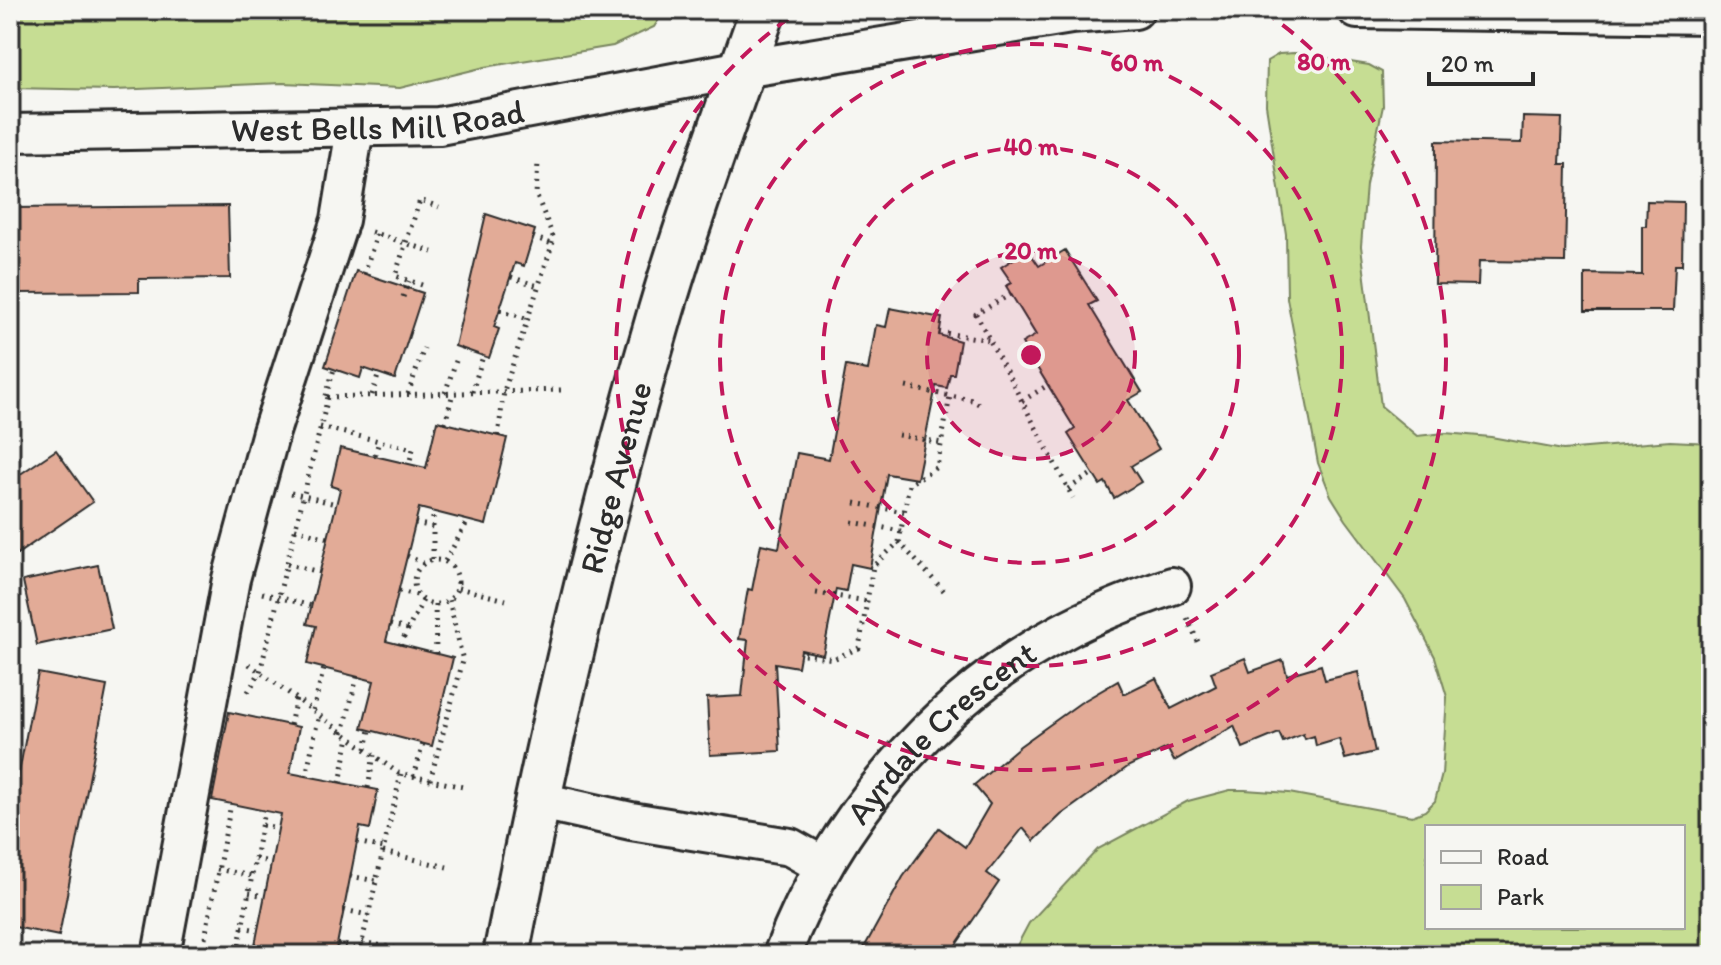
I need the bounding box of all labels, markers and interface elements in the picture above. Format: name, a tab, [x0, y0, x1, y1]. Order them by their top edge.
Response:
scale bar	[1429, 36, 1533, 86]
text: 80 m	[1297, 47, 1352, 76]
text: 60 m	[1110, 48, 1164, 77]
text: 20 m	[1441, 49, 1494, 78]
street label: West Bells Mill Road	[231, 90, 527, 150]
text: 40 m	[1004, 132, 1059, 161]
text: 20 m	[1005, 236, 1058, 265]
centre of rings	[1017, 341, 1045, 369]
street label: Ridge Avenue	[571, 377, 661, 578]
street label: Ayrdale Crescent	[837, 632, 1044, 832]
legend	[1425, 825, 1685, 929]
text: Road	[1497, 842, 1549, 871]
text: Park	[1497, 882, 1544, 911]

